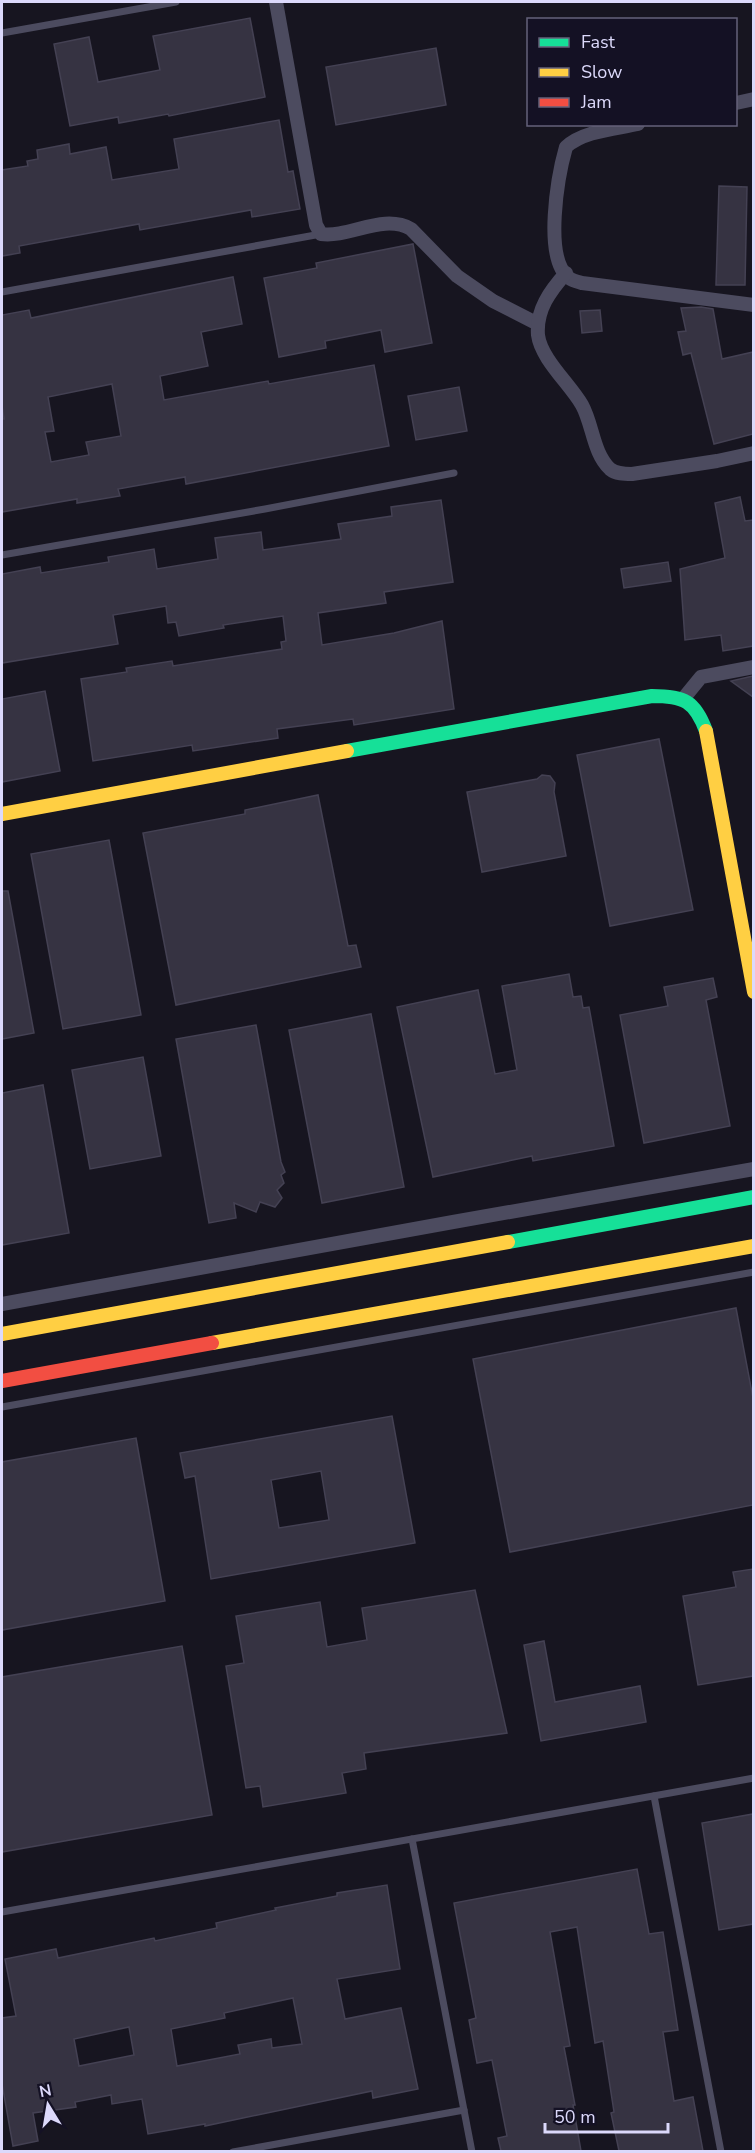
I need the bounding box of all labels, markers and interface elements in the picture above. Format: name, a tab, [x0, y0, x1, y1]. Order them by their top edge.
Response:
legend	[527, 18, 737, 126]
text: Fast	[581, 30, 616, 54]
text: Slow	[581, 60, 622, 84]
text: Jam	[580, 90, 612, 114]
north arrow	[18, 2075, 78, 2135]
text: N	[37, 2079, 53, 2103]
scale bar	[545, 2096, 668, 2134]
text: 50 m	[554, 2105, 596, 2129]

